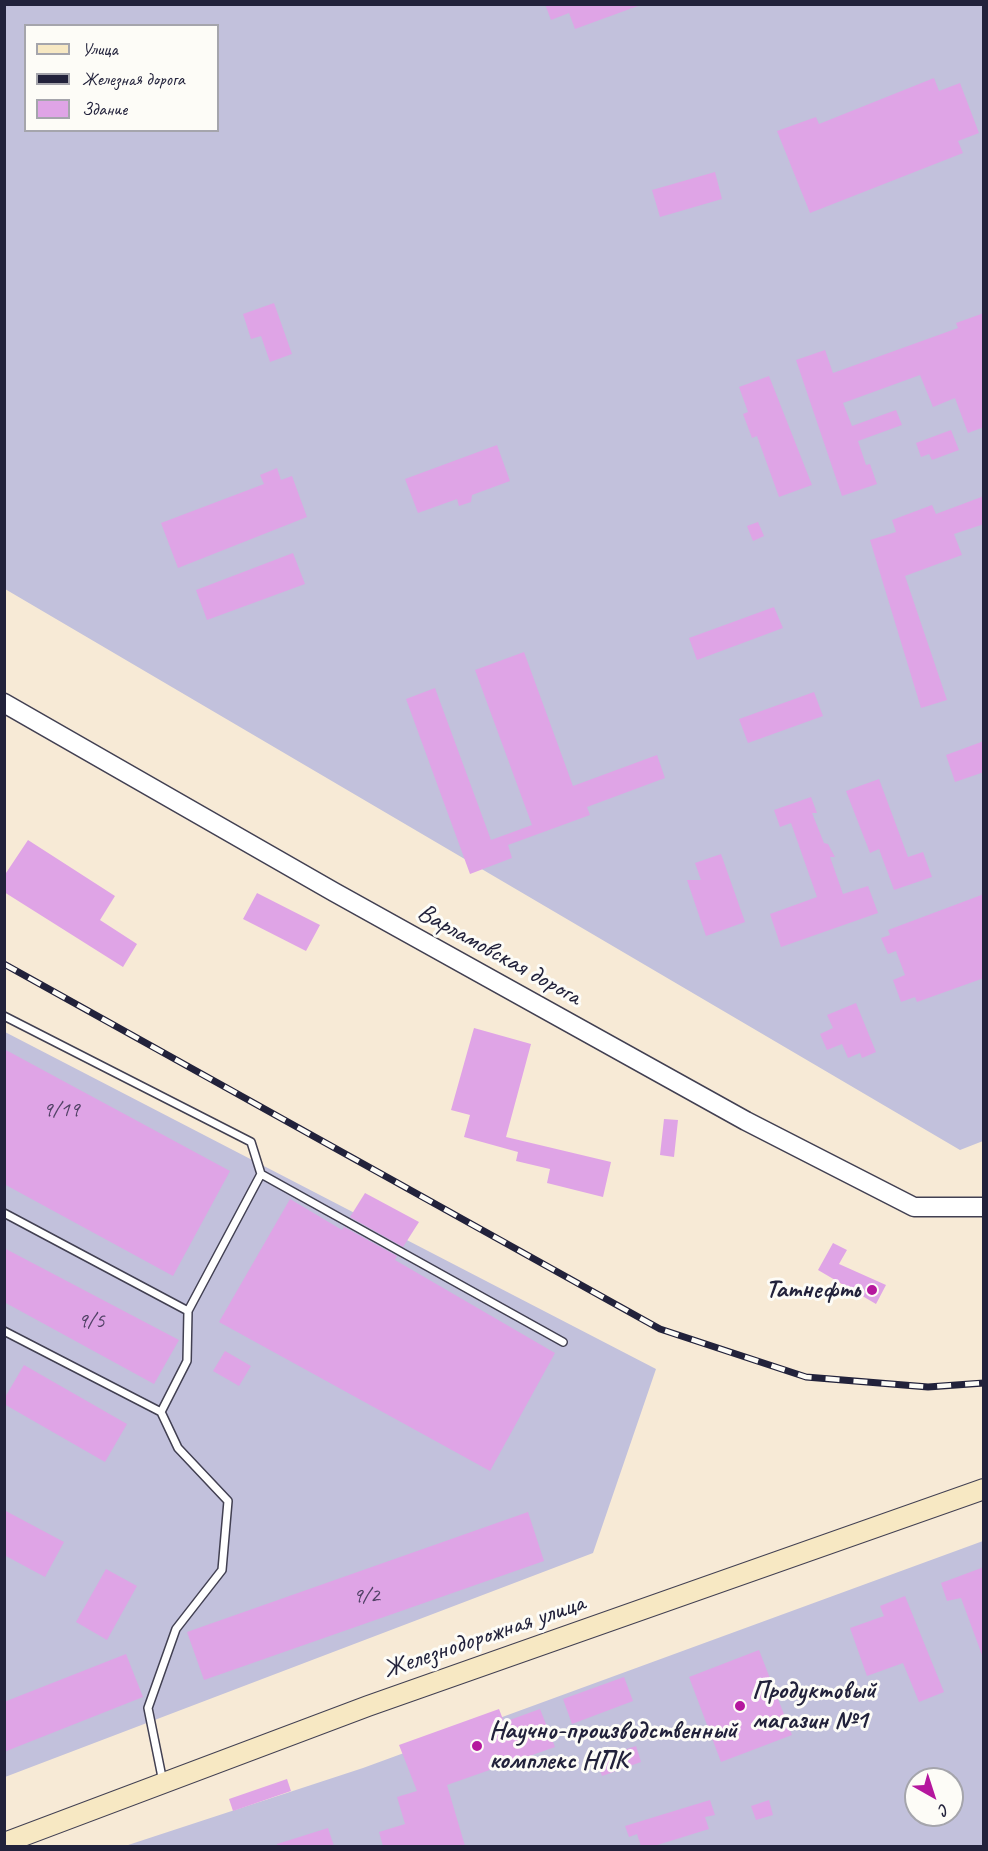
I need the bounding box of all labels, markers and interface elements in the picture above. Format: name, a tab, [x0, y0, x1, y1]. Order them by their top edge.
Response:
legend	[24, 24, 219, 132]
text: Улица	[82, 38, 118, 60]
text: Железная дорога	[82, 68, 185, 90]
text: Здание	[82, 98, 127, 120]
street label: Варламовская дорога	[412, 897, 586, 1013]
house number: 9/19	[43, 1097, 79, 1123]
place label: Татнефть	[766, 1274, 860, 1306]
marker: Татнефть	[865, 1283, 879, 1297]
house number: 9/5	[77, 1308, 105, 1334]
house number: 9/2	[352, 1583, 380, 1609]
street label: Железнодорожная улица	[379, 1588, 589, 1686]
place label: Продуктовый магазин №1	[752, 1675, 876, 1736]
marker: Продуктовый магазин №1	[733, 1699, 747, 1713]
place label: Научно-производственный комплекс НПК	[489, 1715, 737, 1776]
marker: Научно-производственный комплекс НПК	[470, 1739, 484, 1753]
north arrow	[904, 1767, 964, 1827]
text: С	[935, 1799, 953, 1820]

